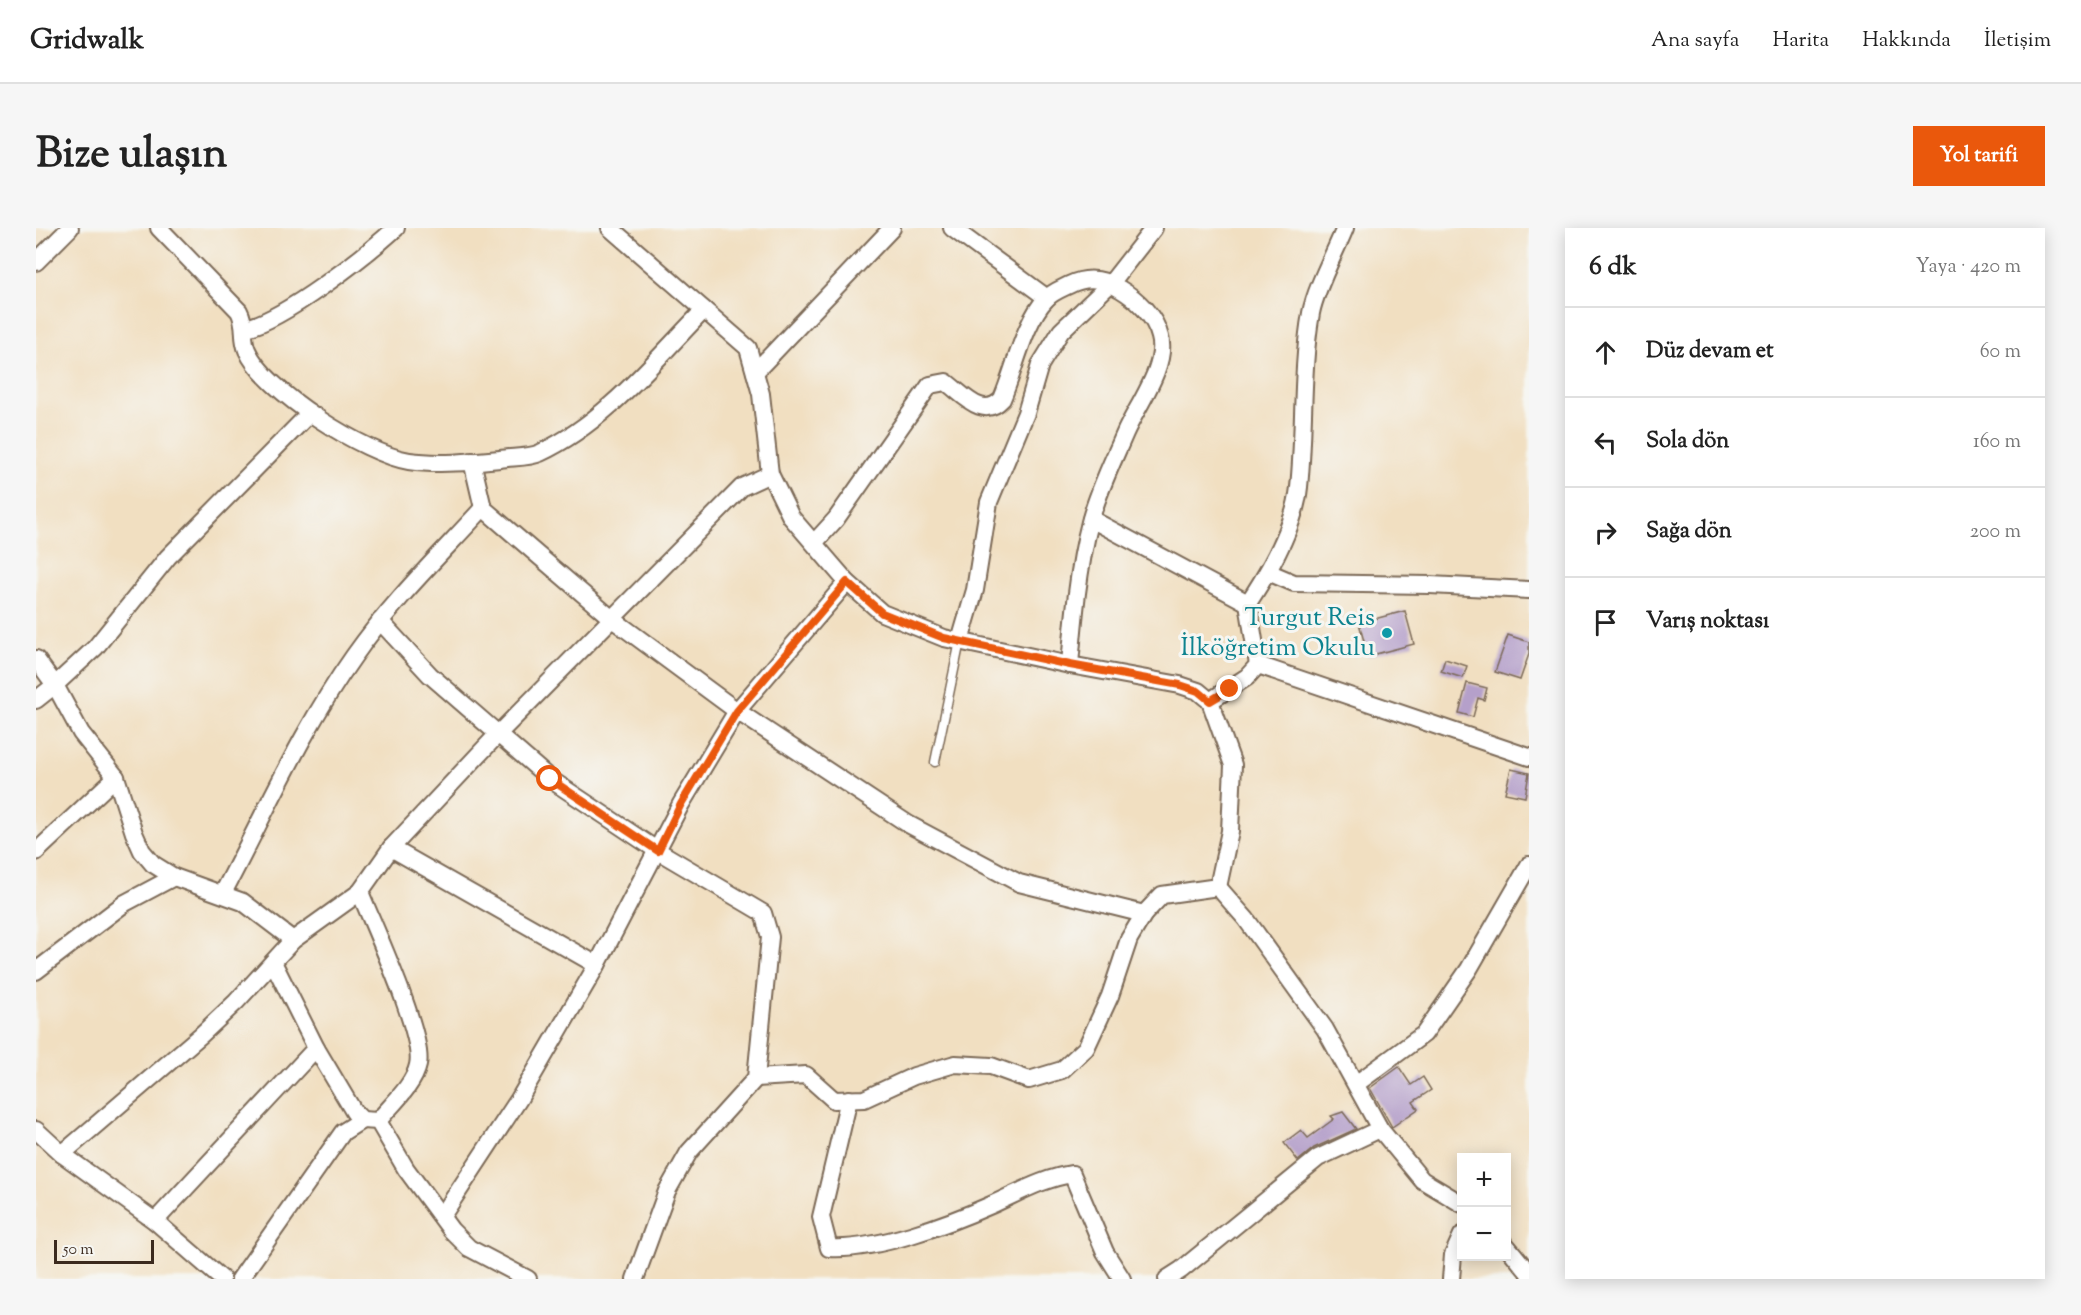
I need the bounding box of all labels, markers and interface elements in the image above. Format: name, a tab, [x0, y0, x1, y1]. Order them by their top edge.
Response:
text: Gridwalk	[30, 21, 144, 61]
text: Ana sayfa	[1651, 26, 1740, 56]
text: Harita	[1773, 26, 1829, 56]
text: Hakkında	[1862, 26, 1951, 56]
text: İletişim	[1984, 26, 2051, 56]
text: Bize ulaşın	[36, 126, 227, 186]
button: Yol tarifi	[1913, 126, 2045, 186]
text: 6 dk	[1589, 249, 1637, 286]
text: Yaya · 420 m	[1916, 253, 2021, 282]
icon: ahead	[1589, 336, 1622, 369]
text: Düz devam et	[1646, 336, 1773, 368]
text: 60 m	[1980, 338, 2021, 367]
icon: left	[1589, 426, 1622, 459]
text: Sola dön	[1646, 426, 1729, 458]
text: 160 m	[1973, 428, 2021, 457]
icon: right	[1589, 516, 1622, 549]
text: Sağa dön	[1646, 516, 1732, 548]
text: 200 m	[1970, 518, 2021, 547]
place label: Turgut Reis İlköğretim Okulu	[1181, 600, 1375, 667]
icon: arrive	[1589, 606, 1622, 639]
text: Varış noktası	[1646, 606, 1769, 638]
marker: Turgut Reis İlköğretim Okulu	[1380, 626, 1394, 640]
route end	[1216, 675, 1242, 701]
route start	[536, 765, 562, 791]
map controls	[1457, 1153, 1511, 1261]
button: +	[1457, 1153, 1511, 1207]
button: −	[1457, 1207, 1511, 1261]
scale bar	[54, 1237, 154, 1264]
text: 50 m	[63, 1239, 94, 1262]

